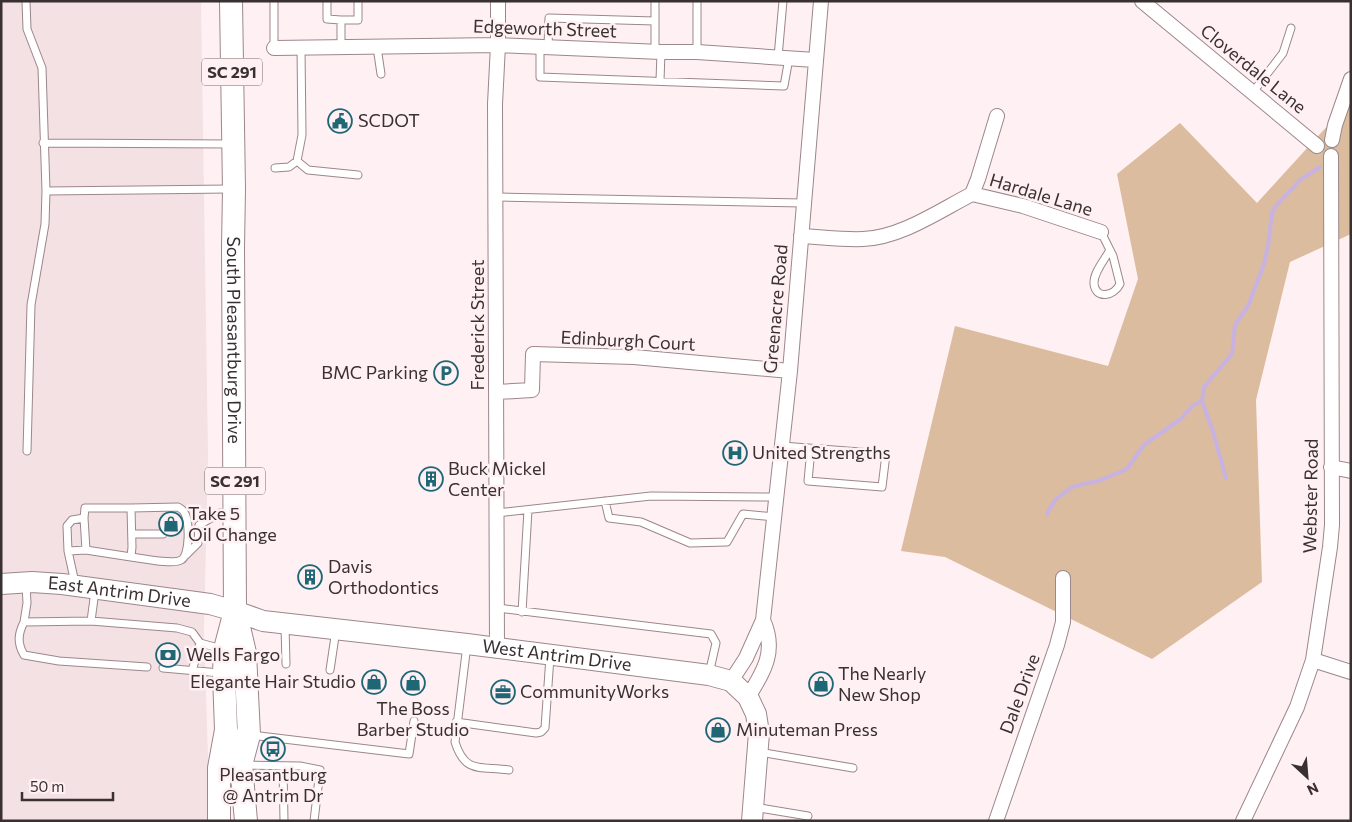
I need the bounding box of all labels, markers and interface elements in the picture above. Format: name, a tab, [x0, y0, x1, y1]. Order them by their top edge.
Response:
street label: Edgeworth Street	[473, 14, 617, 42]
street label: Cloverdale Lane	[1196, 19, 1311, 118]
road number: SC 291	[202, 58, 262, 86]
public building icon: SCDOT	[327, 108, 353, 134]
place label: SCDOT	[358, 109, 420, 131]
street label: Hardale Lane	[987, 168, 1095, 220]
street label: South Pleasantburg Drive	[223, 236, 246, 444]
street label: Greenacre Road	[758, 243, 792, 374]
street label: Frederick Street	[466, 259, 488, 391]
street label: Edinburgh Court	[560, 325, 696, 355]
parking icon: BMC Parking	[433, 360, 459, 386]
place label: BMC Parking	[321, 361, 428, 383]
street label: Webster Road	[1298, 438, 1322, 553]
hospital icon: United Strengths	[722, 440, 748, 466]
place label: United Strengths	[752, 441, 891, 463]
place label: Buck Mickel Center	[448, 457, 546, 500]
building icon: Buck Mickel Center	[418, 466, 444, 492]
road number: SC 291	[205, 468, 265, 494]
place label: Take 5 Oil Change	[188, 502, 277, 545]
shop icon: Take 5 Oil Change	[158, 511, 184, 537]
place label: Davis Orthodontics	[328, 555, 439, 598]
building icon: Davis Orthodontics	[297, 564, 323, 590]
street label: East Antrim Drive	[47, 571, 192, 611]
street label: West Antrim Drive	[481, 634, 633, 675]
bank icon: Wells Fargo	[155, 642, 181, 668]
place label: Wells Fargo	[186, 643, 280, 665]
street label: Dale Drive	[994, 651, 1044, 737]
place label: The Nearly New Shop	[838, 662, 926, 705]
shop icon: Elegante Hair Studio	[361, 669, 387, 695]
place label: Elegante Hair Studio	[190, 670, 356, 692]
shop icon: The Boss Barber Studio	[400, 670, 426, 696]
shop icon: The Nearly New Shop	[808, 671, 834, 697]
office icon: CommunityWorks	[490, 679, 516, 705]
place label: CommunityWorks	[520, 680, 669, 702]
place label: The Boss Barber Studio	[357, 697, 469, 740]
shop icon: Minuteman Press	[705, 717, 731, 743]
place label: Minuteman Press	[736, 718, 878, 740]
bus stop icon: Pleasantburg @ Antrim Dr	[260, 736, 286, 762]
north arrow	[1282, 752, 1332, 802]
place label: Pleasantburg @ Antrim Dr	[219, 763, 327, 806]
scale bar	[22, 770, 114, 802]
text: 50 m	[30, 777, 64, 795]
text: N	[1304, 779, 1321, 799]

